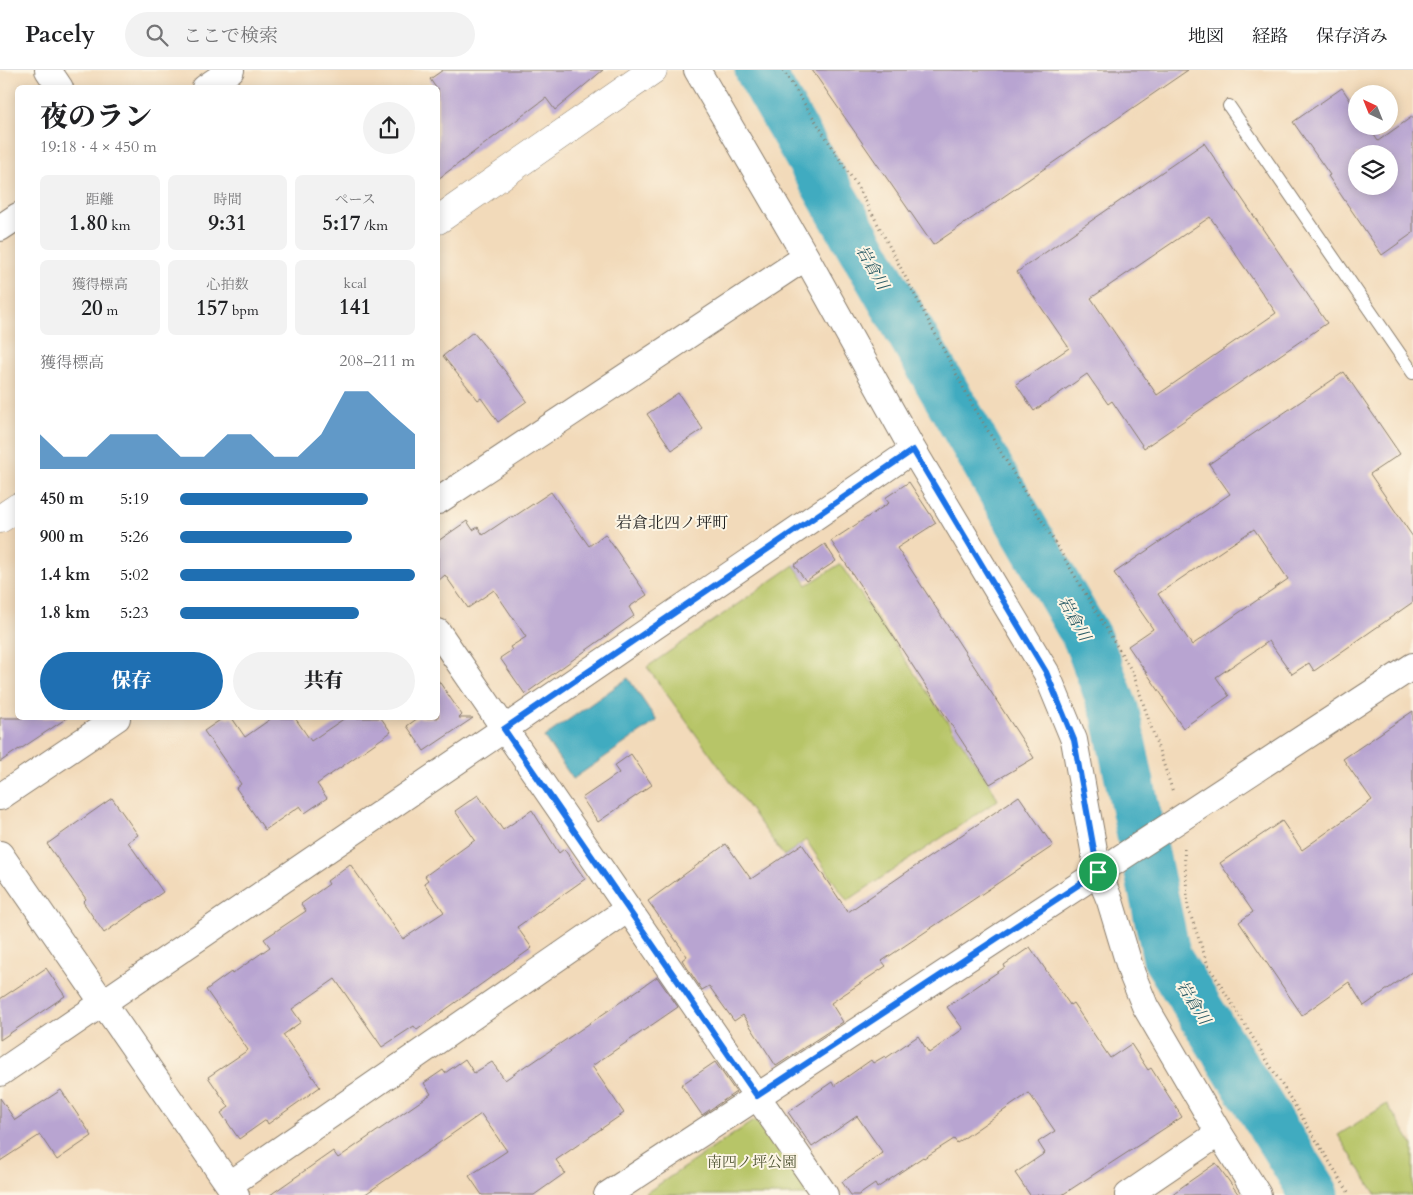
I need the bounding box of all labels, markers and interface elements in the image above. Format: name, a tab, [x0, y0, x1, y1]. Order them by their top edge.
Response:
search box	[125, 12, 475, 57]
text: Pacely	[25, 18, 95, 51]
icon: search	[143, 21, 171, 49]
text: ここで検索	[183, 23, 278, 49]
text: 地図	[1188, 24, 1224, 49]
text: 経路	[1252, 24, 1288, 49]
text: 保存済み	[1316, 24, 1388, 49]
north arrow	[1348, 85, 1398, 135]
map controls	[1348, 85, 1398, 195]
text: 夜のラン	[40, 98, 152, 136]
button: share	[363, 102, 415, 154]
text: 19:18 · 4 × 450 m	[40, 136, 157, 158]
button: layers	[1348, 145, 1398, 195]
text: 距離	[86, 190, 114, 209]
text: 時間	[213, 190, 241, 209]
text: ペース	[335, 190, 376, 209]
text: 1.80	[69, 209, 107, 238]
text: 9:31	[208, 209, 247, 238]
text: 5:17	[322, 209, 361, 238]
text: km	[107, 216, 131, 235]
text: /km	[361, 216, 388, 235]
water label: 岩倉川	[851, 241, 895, 296]
text: kcal	[343, 274, 367, 293]
text: 獲得標高	[72, 275, 128, 294]
text: 心拍数	[206, 275, 248, 294]
text: 141	[339, 293, 371, 322]
text: 20	[81, 294, 103, 323]
text: 157	[196, 294, 228, 323]
text: m	[103, 301, 118, 320]
text: bpm	[228, 301, 259, 320]
text: 208–211 m	[339, 350, 415, 372]
text: 獲得標高	[40, 352, 104, 374]
text: 450 m	[40, 488, 84, 510]
text: 5:19	[120, 488, 149, 510]
district label: 岩倉北四ノ坪町	[616, 512, 728, 534]
text: 900 m	[40, 526, 84, 548]
text: 5:26	[120, 526, 149, 548]
text: 1.4 km	[40, 564, 90, 586]
text: 5:02	[120, 564, 149, 586]
water label: 岩倉川	[1053, 592, 1096, 647]
text: 1.8 km	[40, 602, 90, 624]
text: 5:23	[120, 602, 149, 624]
button: 保存	[40, 652, 223, 710]
button: 共有	[233, 652, 415, 710]
pin	[1077, 851, 1119, 893]
icon: arrive	[1084, 858, 1112, 886]
water label: 岩倉川	[1171, 976, 1216, 1030]
park label: 南四ノ坪公園	[707, 1152, 797, 1172]

